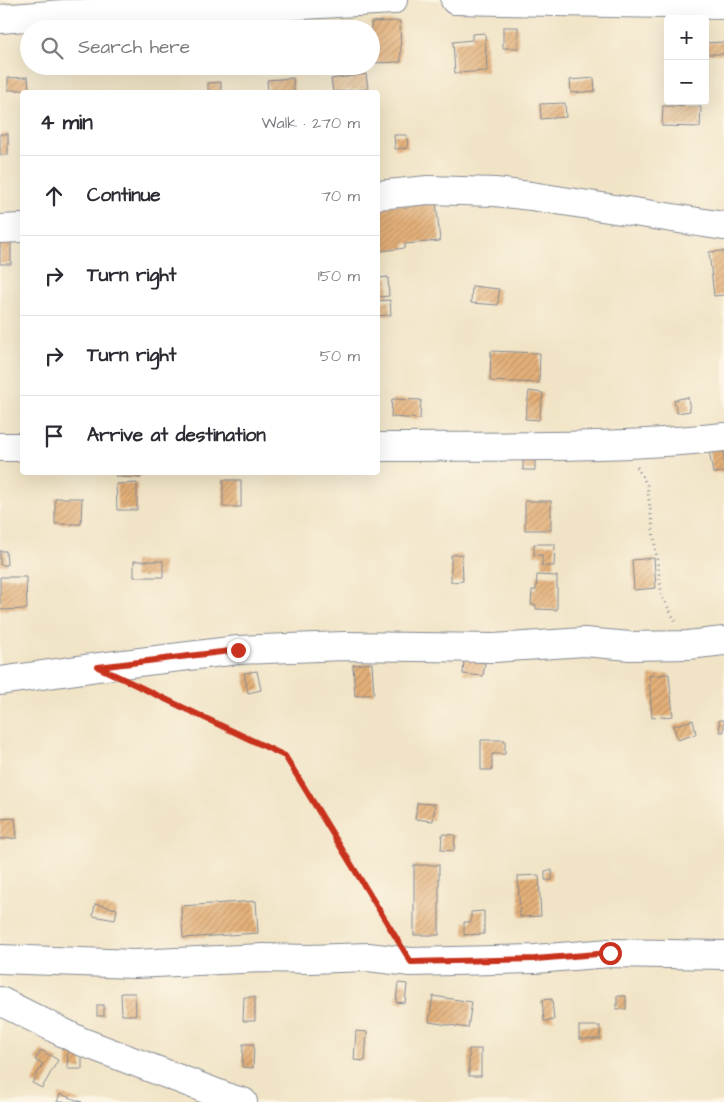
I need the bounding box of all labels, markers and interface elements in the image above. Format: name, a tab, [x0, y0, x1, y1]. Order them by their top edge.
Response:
map controls	[664, 15, 709, 105]
button: +	[664, 15, 709, 60]
search box	[20, 20, 380, 75]
icon: search	[38, 34, 66, 62]
text: Search here	[78, 34, 190, 61]
button: −	[664, 60, 709, 105]
text: 4 min	[40, 108, 93, 137]
text: Walk · 270 m	[261, 112, 360, 134]
icon: ahead	[40, 182, 68, 210]
text: Continue	[87, 182, 161, 209]
text: 70 m	[321, 185, 360, 207]
icon: right	[40, 262, 68, 290]
text: Turn right	[87, 262, 176, 289]
text: 150 m	[318, 265, 360, 287]
icon: right	[40, 342, 68, 370]
text: Turn right	[87, 342, 176, 369]
text: 50 m	[320, 345, 360, 367]
icon: arrive	[40, 422, 68, 450]
text: Arrive at destination	[87, 422, 266, 449]
route end	[227, 639, 250, 662]
route start	[599, 942, 622, 965]

